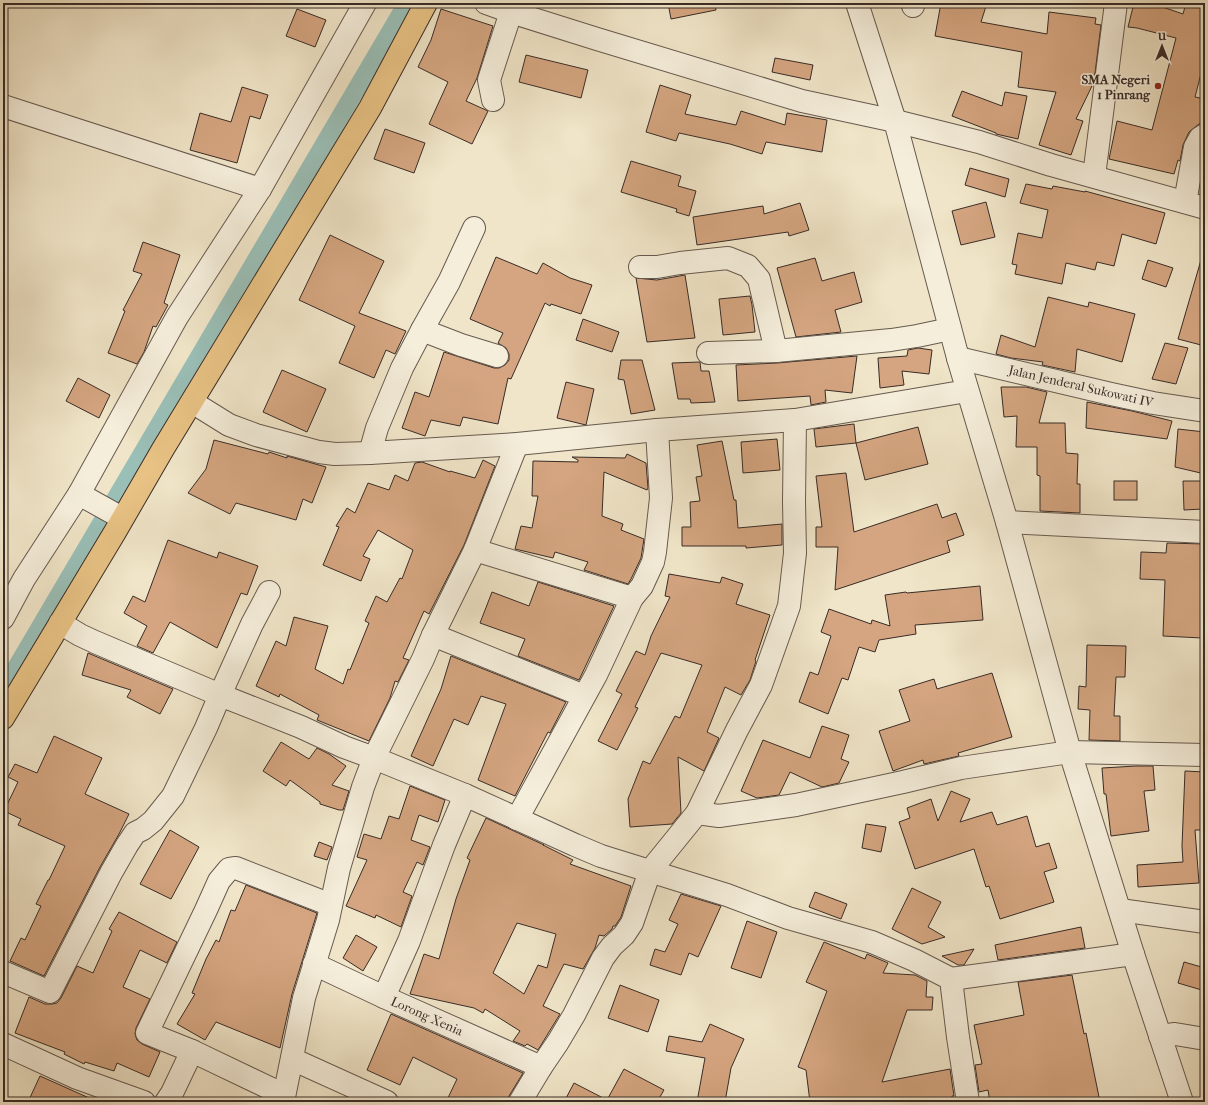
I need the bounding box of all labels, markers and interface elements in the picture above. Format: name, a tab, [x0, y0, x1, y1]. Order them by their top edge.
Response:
north arrow	[1142, 26, 1182, 66]
text: U	[1157, 30, 1167, 43]
place label: SMA Negeri 1 Pinrang	[1081, 72, 1151, 103]
marker: SMA Negeri 1 Pinrang	[1153, 81, 1163, 91]
street label: Jalan Jenderal Sukowati IV	[1006, 362, 1155, 410]
street label: Lorong Xenia	[389, 993, 466, 1039]

